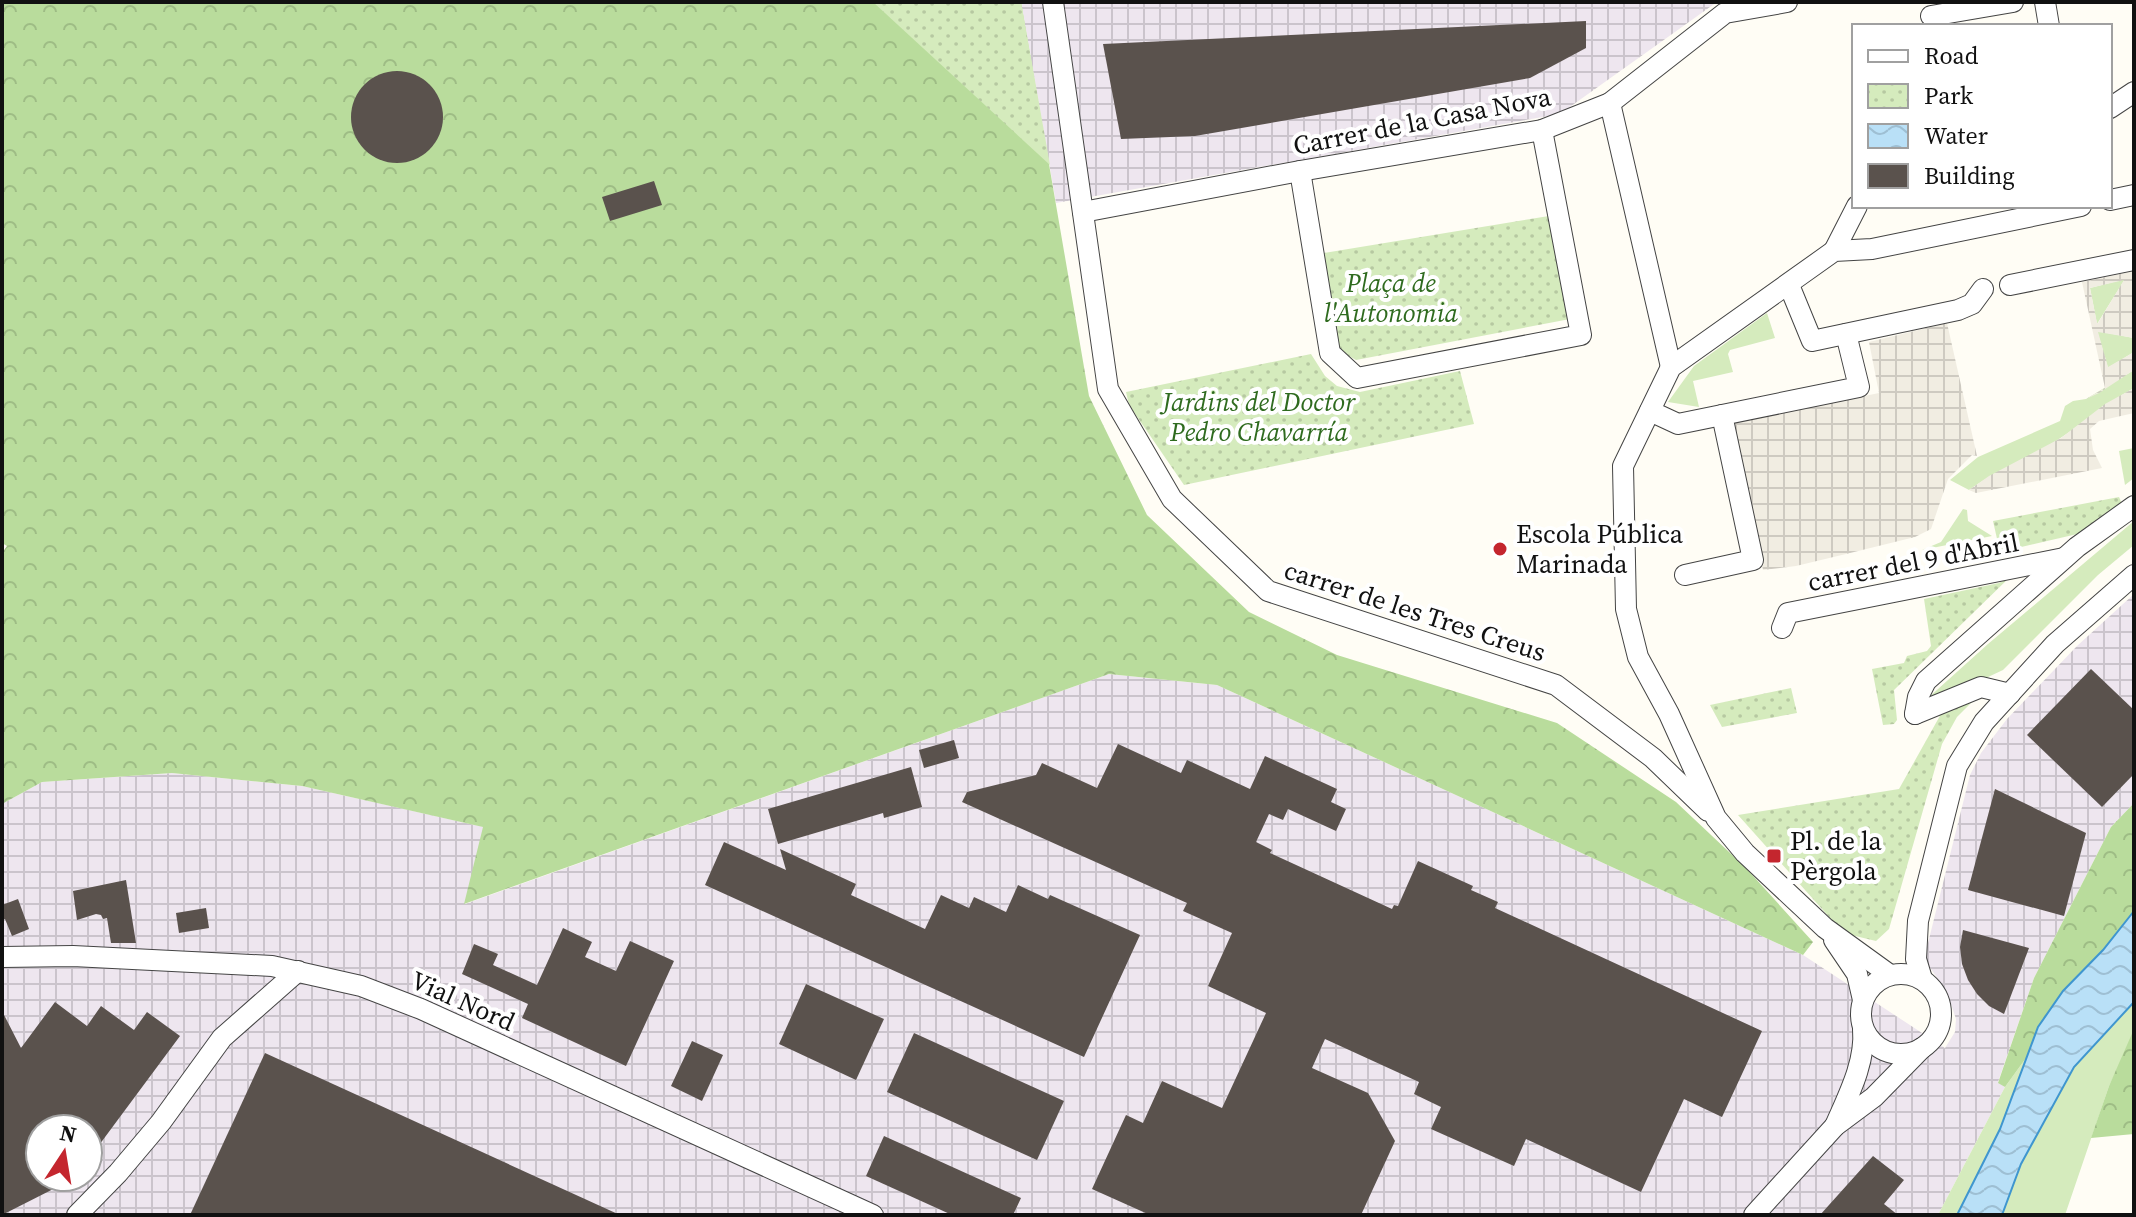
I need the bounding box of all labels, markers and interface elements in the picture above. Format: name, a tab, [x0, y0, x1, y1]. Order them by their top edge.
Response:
legend	[1852, 24, 2112, 208]
text: Road	[1924, 39, 1979, 72]
street label: Carrer de la Casa Nova	[1290, 78, 1555, 164]
text: Park	[1924, 79, 1974, 112]
text: Water	[1924, 119, 1988, 152]
text: Building	[1924, 159, 2015, 192]
park label: Plaça de l'Autonomia	[1324, 265, 1459, 331]
park label: Jardins del Doctor Pedro Chavarría	[1160, 384, 1356, 450]
place label: Escola Pública Marinada	[1516, 516, 1684, 582]
street label: carrer del 9 d'Abril	[1805, 524, 2022, 600]
marker: Escola Pública Marinada	[1491, 540, 1509, 558]
street label: carrer de les Tres Creus	[1280, 552, 1550, 670]
place label: Pl. de la Pèrgola	[1790, 823, 1882, 889]
marker: Pl. de la Pèrgola	[1765, 847, 1783, 865]
street label: Vial Nord	[405, 962, 521, 1040]
north arrow	[24, 1113, 104, 1193]
text: N	[57, 1117, 79, 1150]

